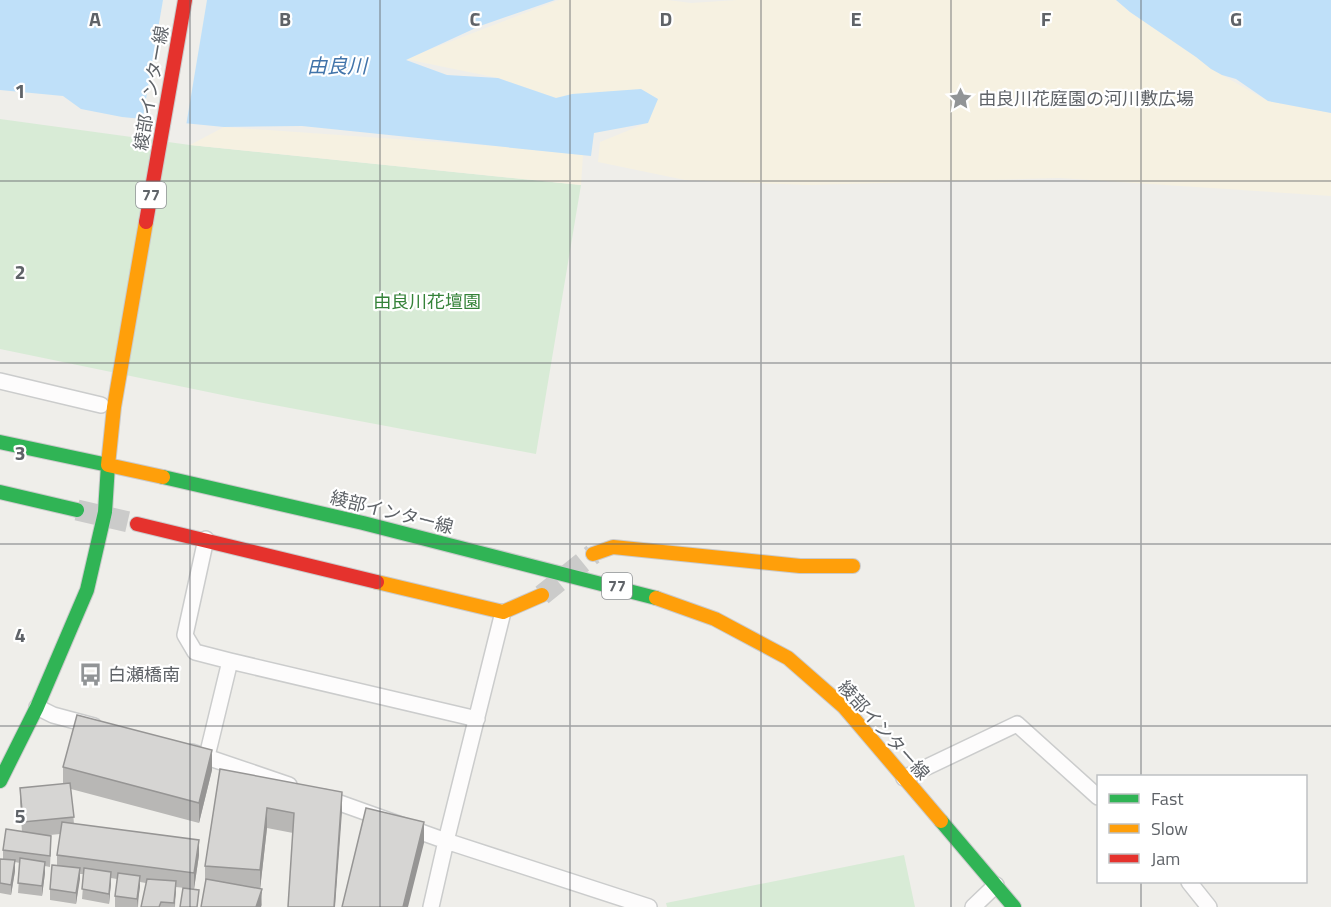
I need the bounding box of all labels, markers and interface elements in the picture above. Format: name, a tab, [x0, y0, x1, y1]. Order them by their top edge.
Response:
text: A	[89, 3, 101, 34]
text: B	[279, 3, 291, 34]
text: C	[470, 3, 481, 34]
text: D	[660, 3, 672, 34]
text: E	[850, 3, 862, 34]
text: F	[1041, 3, 1052, 34]
text: G	[1230, 3, 1242, 34]
street label: 綾部インター線	[127, 24, 175, 152]
water label: 由良川	[307, 50, 369, 81]
text: 1	[14, 75, 26, 106]
place icon: 由良川花庭園の河川敷広場	[947, 85, 973, 111]
place label: 由良川花庭園の河川敷広場	[978, 85, 1194, 112]
road number: 77	[136, 182, 166, 208]
text: 2	[14, 256, 26, 287]
park label: 由良川花壇園	[373, 288, 481, 315]
text: 3	[14, 437, 26, 468]
street label: 綾部インター線	[328, 484, 456, 540]
road number: 77	[602, 573, 632, 599]
text: 4	[14, 619, 26, 650]
bus stop icon: 白瀬橋南	[77, 661, 103, 687]
place label: 白瀬橋南	[108, 661, 180, 688]
street label: 綾部インター線	[832, 674, 936, 786]
legend	[1097, 775, 1307, 883]
text: Fast	[1151, 785, 1184, 812]
text: 5	[14, 800, 26, 831]
text: Slow	[1151, 815, 1188, 842]
text: Jam	[1151, 845, 1180, 872]

